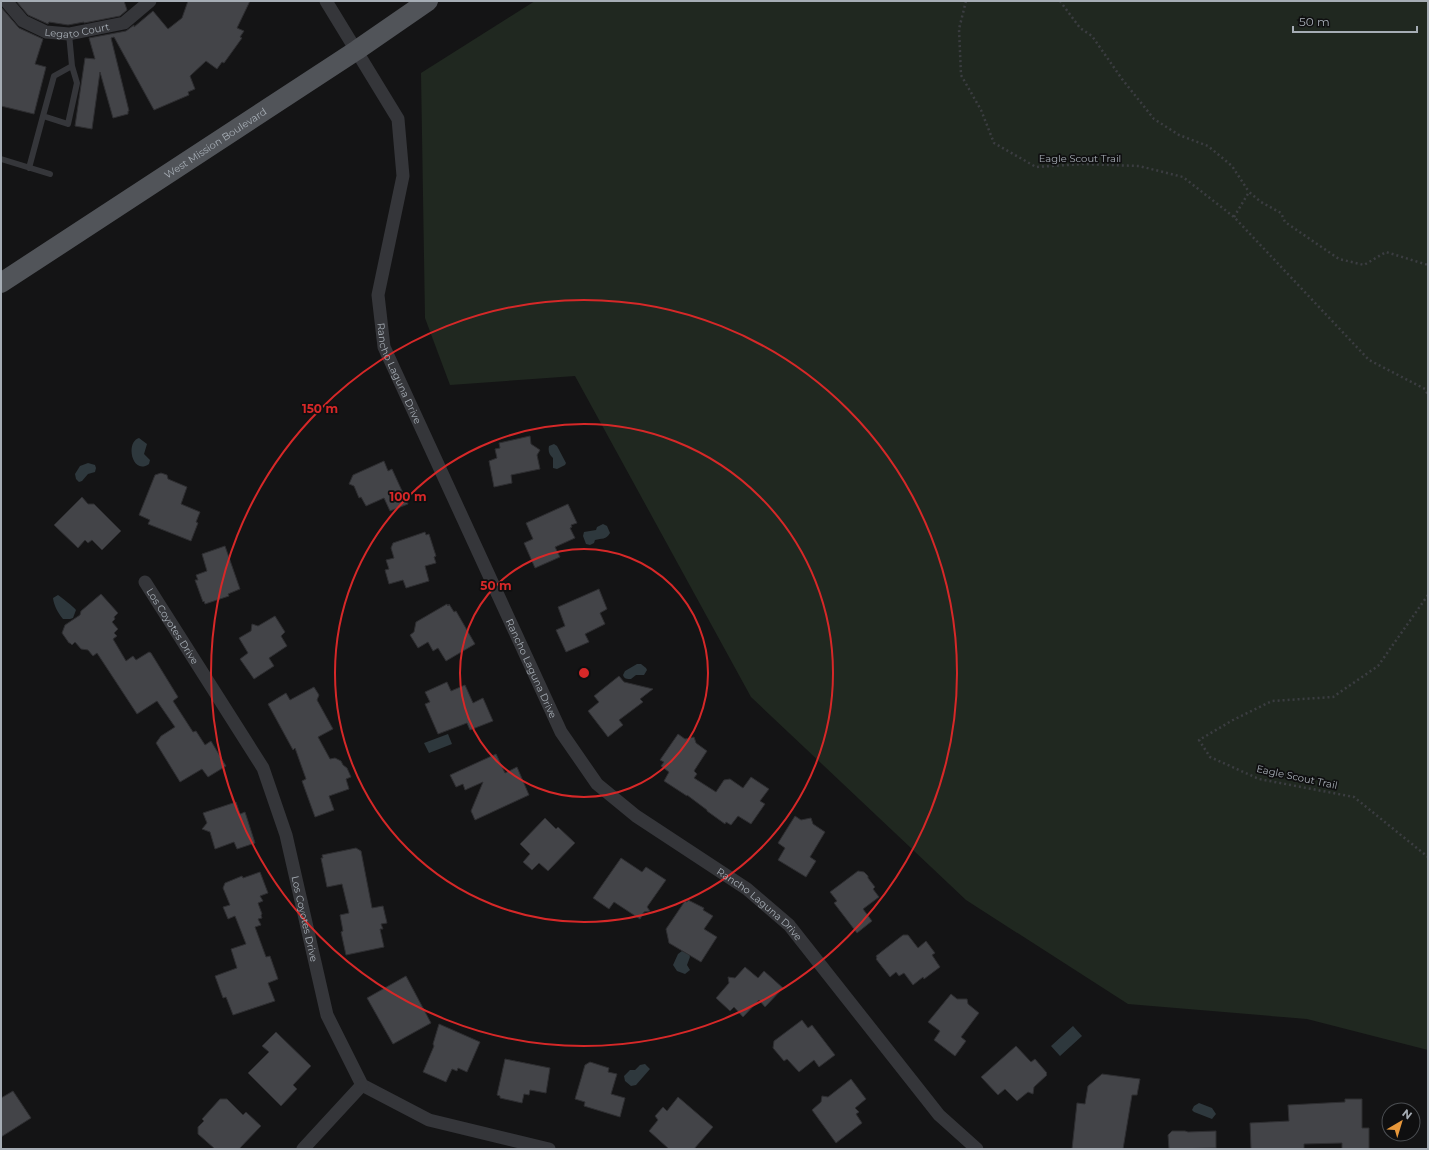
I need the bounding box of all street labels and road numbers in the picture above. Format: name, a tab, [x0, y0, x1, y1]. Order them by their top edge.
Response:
street label: Legato Court	[44, 20, 110, 40]
street label: West Mission Boulevard	[162, 105, 269, 181]
street label: Eagle Scout Trail	[1039, 152, 1121, 165]
street label: Rancho Laguna Drive	[375, 322, 425, 426]
street label: Los Coyotes Drive	[144, 585, 202, 666]
street label: Rancho Laguna Drive	[503, 616, 560, 720]
street label: Eagle Scout Trail	[1255, 762, 1339, 792]
street label: Rancho Laguna Drive	[714, 865, 805, 943]
street label: Los Coyotes Drive	[289, 874, 321, 963]

